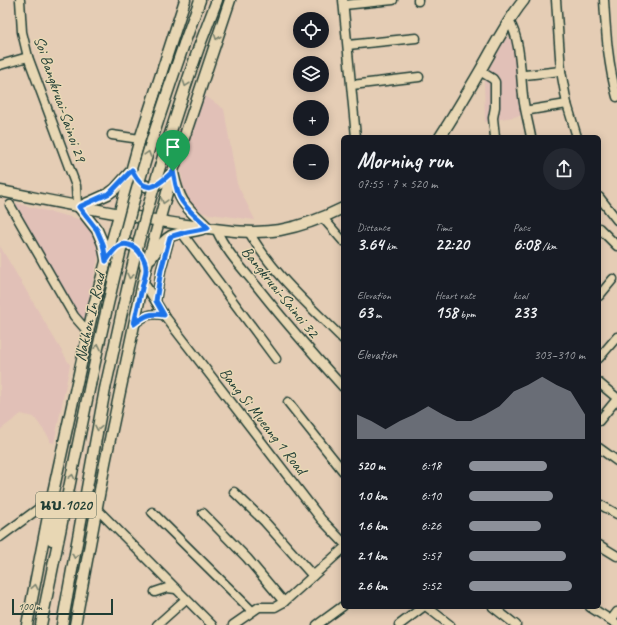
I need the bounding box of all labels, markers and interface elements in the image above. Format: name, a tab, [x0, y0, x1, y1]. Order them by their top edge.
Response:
map controls	[293, 12, 329, 180]
button: locate	[293, 12, 329, 48]
one-way arrow	[213, 33, 222, 40]
street label: Soi Bangkruai-Sainoi 29	[29, 34, 91, 166]
button: layers	[293, 56, 329, 92]
one-way arrow	[183, 80, 191, 87]
button: +	[293, 100, 329, 136]
pin	[156, 130, 190, 171]
icon: arrive	[162, 136, 184, 158]
button: −	[293, 144, 329, 180]
text: Morning run	[357, 147, 453, 175]
button: share	[543, 148, 585, 190]
one-way arrow	[143, 150, 152, 157]
text: 07:55 · 7 × 520 m	[357, 176, 438, 192]
one-way arrow	[160, 197, 169, 204]
text: Distance	[357, 220, 390, 234]
text: Time	[435, 220, 452, 234]
text: Pace	[513, 220, 530, 234]
text: 3.64	[357, 234, 384, 255]
text: 22:20	[435, 234, 469, 255]
text: 6:08	[513, 234, 540, 255]
text: km	[384, 239, 397, 253]
text: /km	[540, 239, 557, 253]
street label: Bangkruai-Sainoi 32	[237, 242, 324, 343]
street label: Nakhon In Road	[70, 268, 111, 363]
one-way arrow	[127, 273, 135, 279]
text: Elevation	[357, 288, 391, 302]
text: Heart rate	[435, 288, 475, 302]
text: kcal	[513, 288, 528, 302]
text: 63	[357, 302, 373, 323]
text: 158	[435, 302, 458, 323]
text: 233	[513, 302, 536, 323]
text: m	[373, 307, 382, 321]
text: bpm	[458, 307, 475, 321]
one-way arrow	[94, 344, 102, 350]
text: Elevation	[357, 347, 397, 363]
text: 303–310 m	[534, 347, 585, 363]
street label: Bang Si Mueang 1 Road	[215, 363, 313, 481]
one-way arrow	[94, 425, 103, 431]
text: 520 m	[357, 458, 385, 474]
text: 6:18	[421, 458, 441, 474]
one-way arrow	[67, 474, 75, 480]
text: 1.0 km	[357, 488, 387, 504]
text: 6:10	[421, 488, 441, 504]
road number: นบ.1020	[36, 492, 96, 518]
text: 1.6 km	[357, 518, 388, 534]
text: 6:26	[421, 518, 441, 534]
text: 2.1 km	[357, 548, 387, 564]
text: 5:57	[421, 548, 441, 564]
one-way arrow	[72, 553, 80, 559]
text: 2.6 km	[357, 578, 388, 594]
text: 5:52	[421, 578, 441, 594]
one-way arrow	[30, 584, 38, 590]
scale bar	[12, 597, 113, 616]
text: 100 m	[18, 599, 42, 613]

